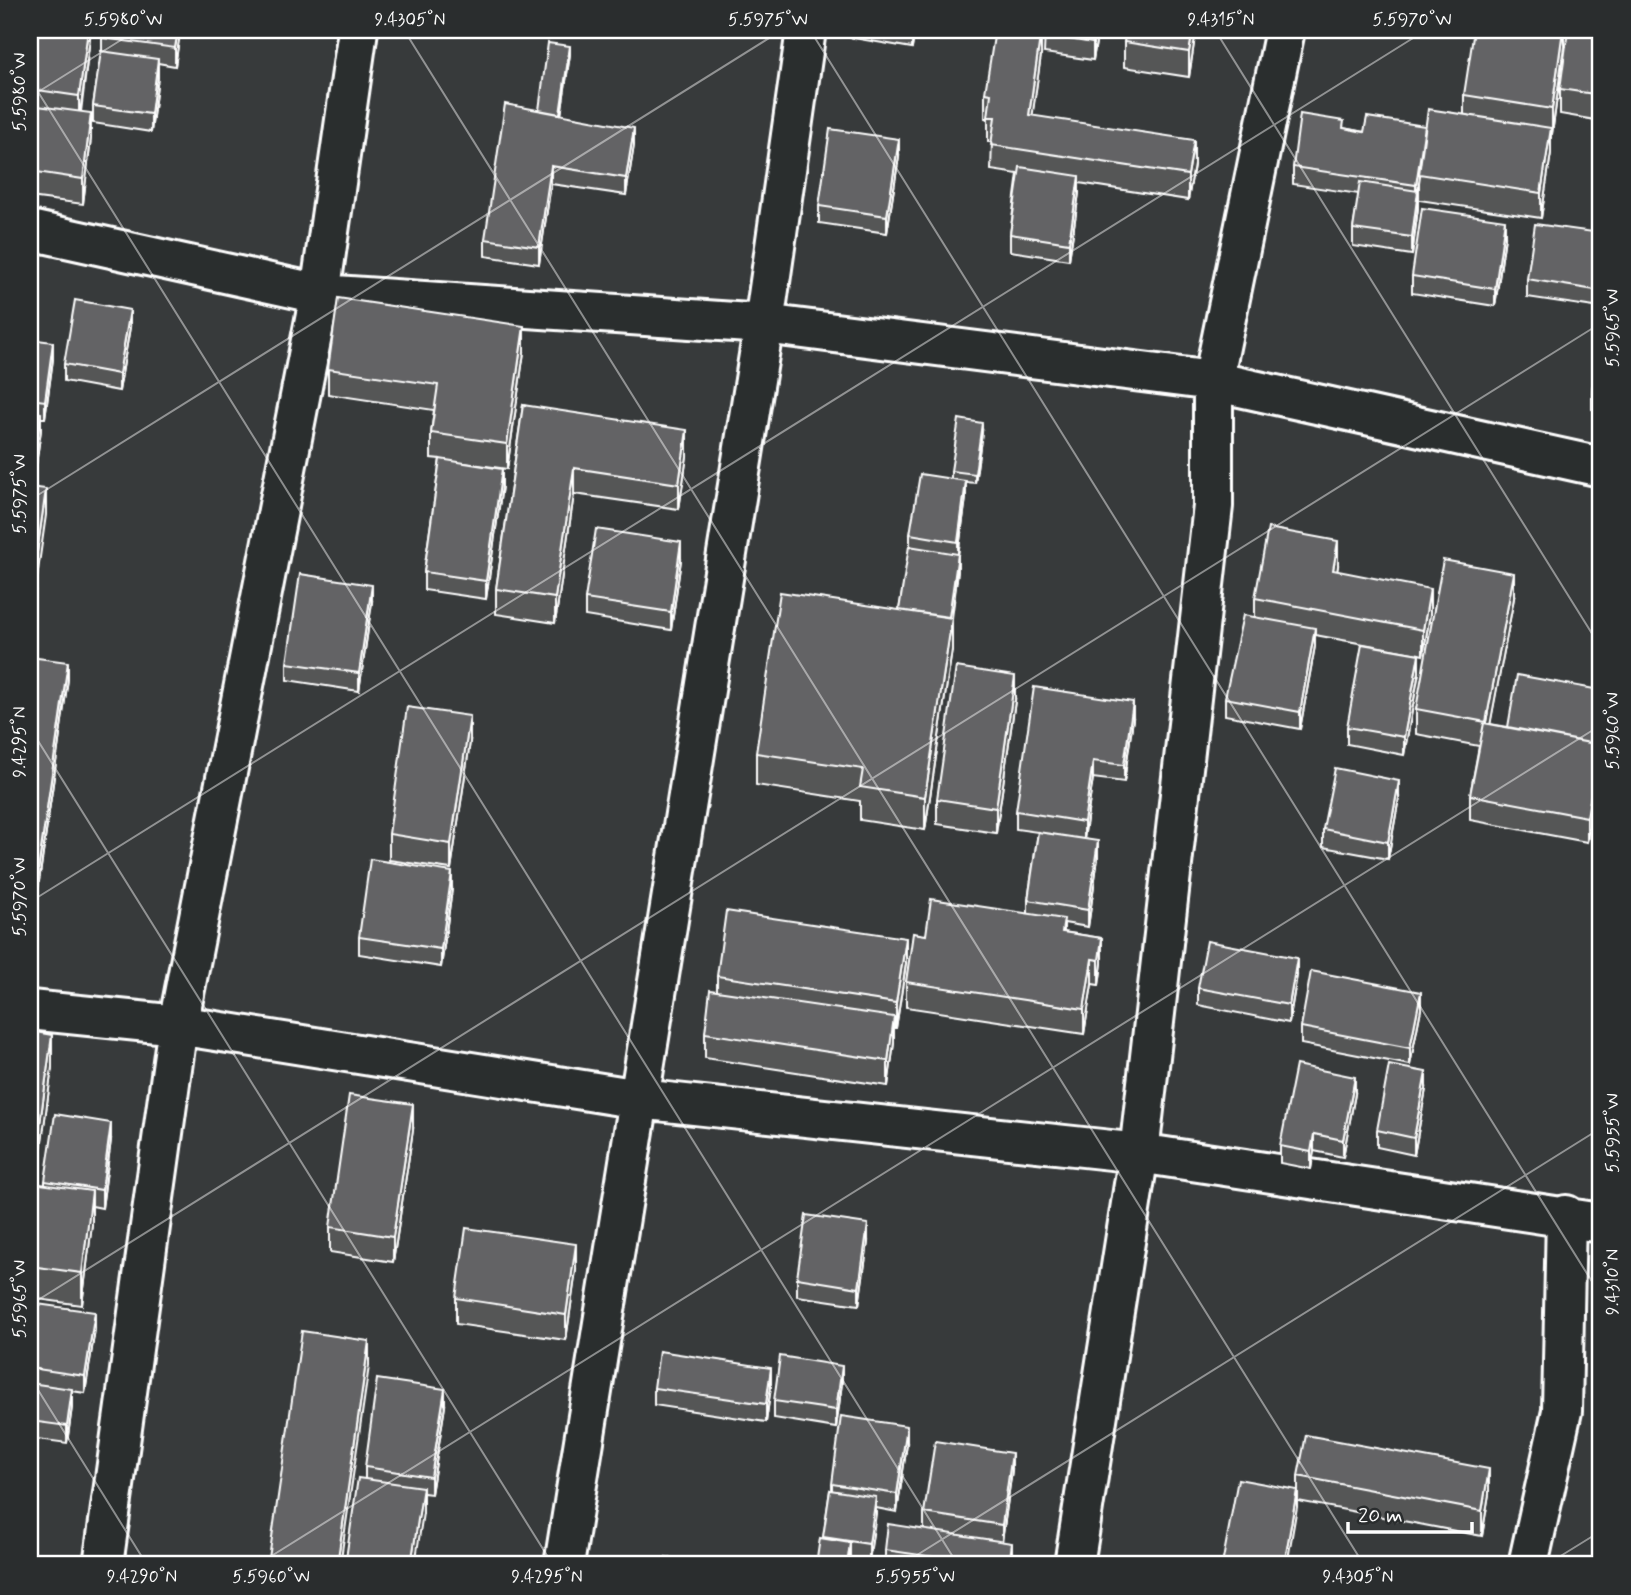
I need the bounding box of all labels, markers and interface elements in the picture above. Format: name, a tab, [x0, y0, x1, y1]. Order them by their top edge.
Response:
text: 5.5980°W	[84, 8, 162, 32]
text: 9.4305°N	[375, 8, 445, 32]
text: 5.5975°W	[728, 8, 808, 32]
text: 9.4315°N	[1187, 8, 1255, 32]
text: 5.5970°W	[1372, 8, 1452, 32]
text: 5.5980°W	[8, 53, 32, 131]
text: 5.5965°W	[1601, 289, 1625, 367]
text: 5.5975°W	[8, 454, 32, 534]
text: 5.5960°W	[1601, 692, 1625, 770]
text: 9.4295°N	[8, 706, 32, 778]
text: 5.5970°W	[8, 857, 32, 937]
text: 5.5955°W	[1601, 1093, 1625, 1173]
text: 9.4310°N	[1601, 1249, 1625, 1315]
text: 5.5965°W	[8, 1260, 32, 1338]
scale bar	[1348, 1490, 1472, 1534]
text: 20 m	[1358, 1502, 1403, 1530]
text: 9.4290°N	[107, 1565, 177, 1589]
text: 5.5960°W	[232, 1565, 310, 1589]
text: 9.4295°N	[511, 1565, 583, 1589]
text: 5.5955°W	[875, 1565, 955, 1589]
text: 9.4305°N	[1323, 1565, 1393, 1589]

